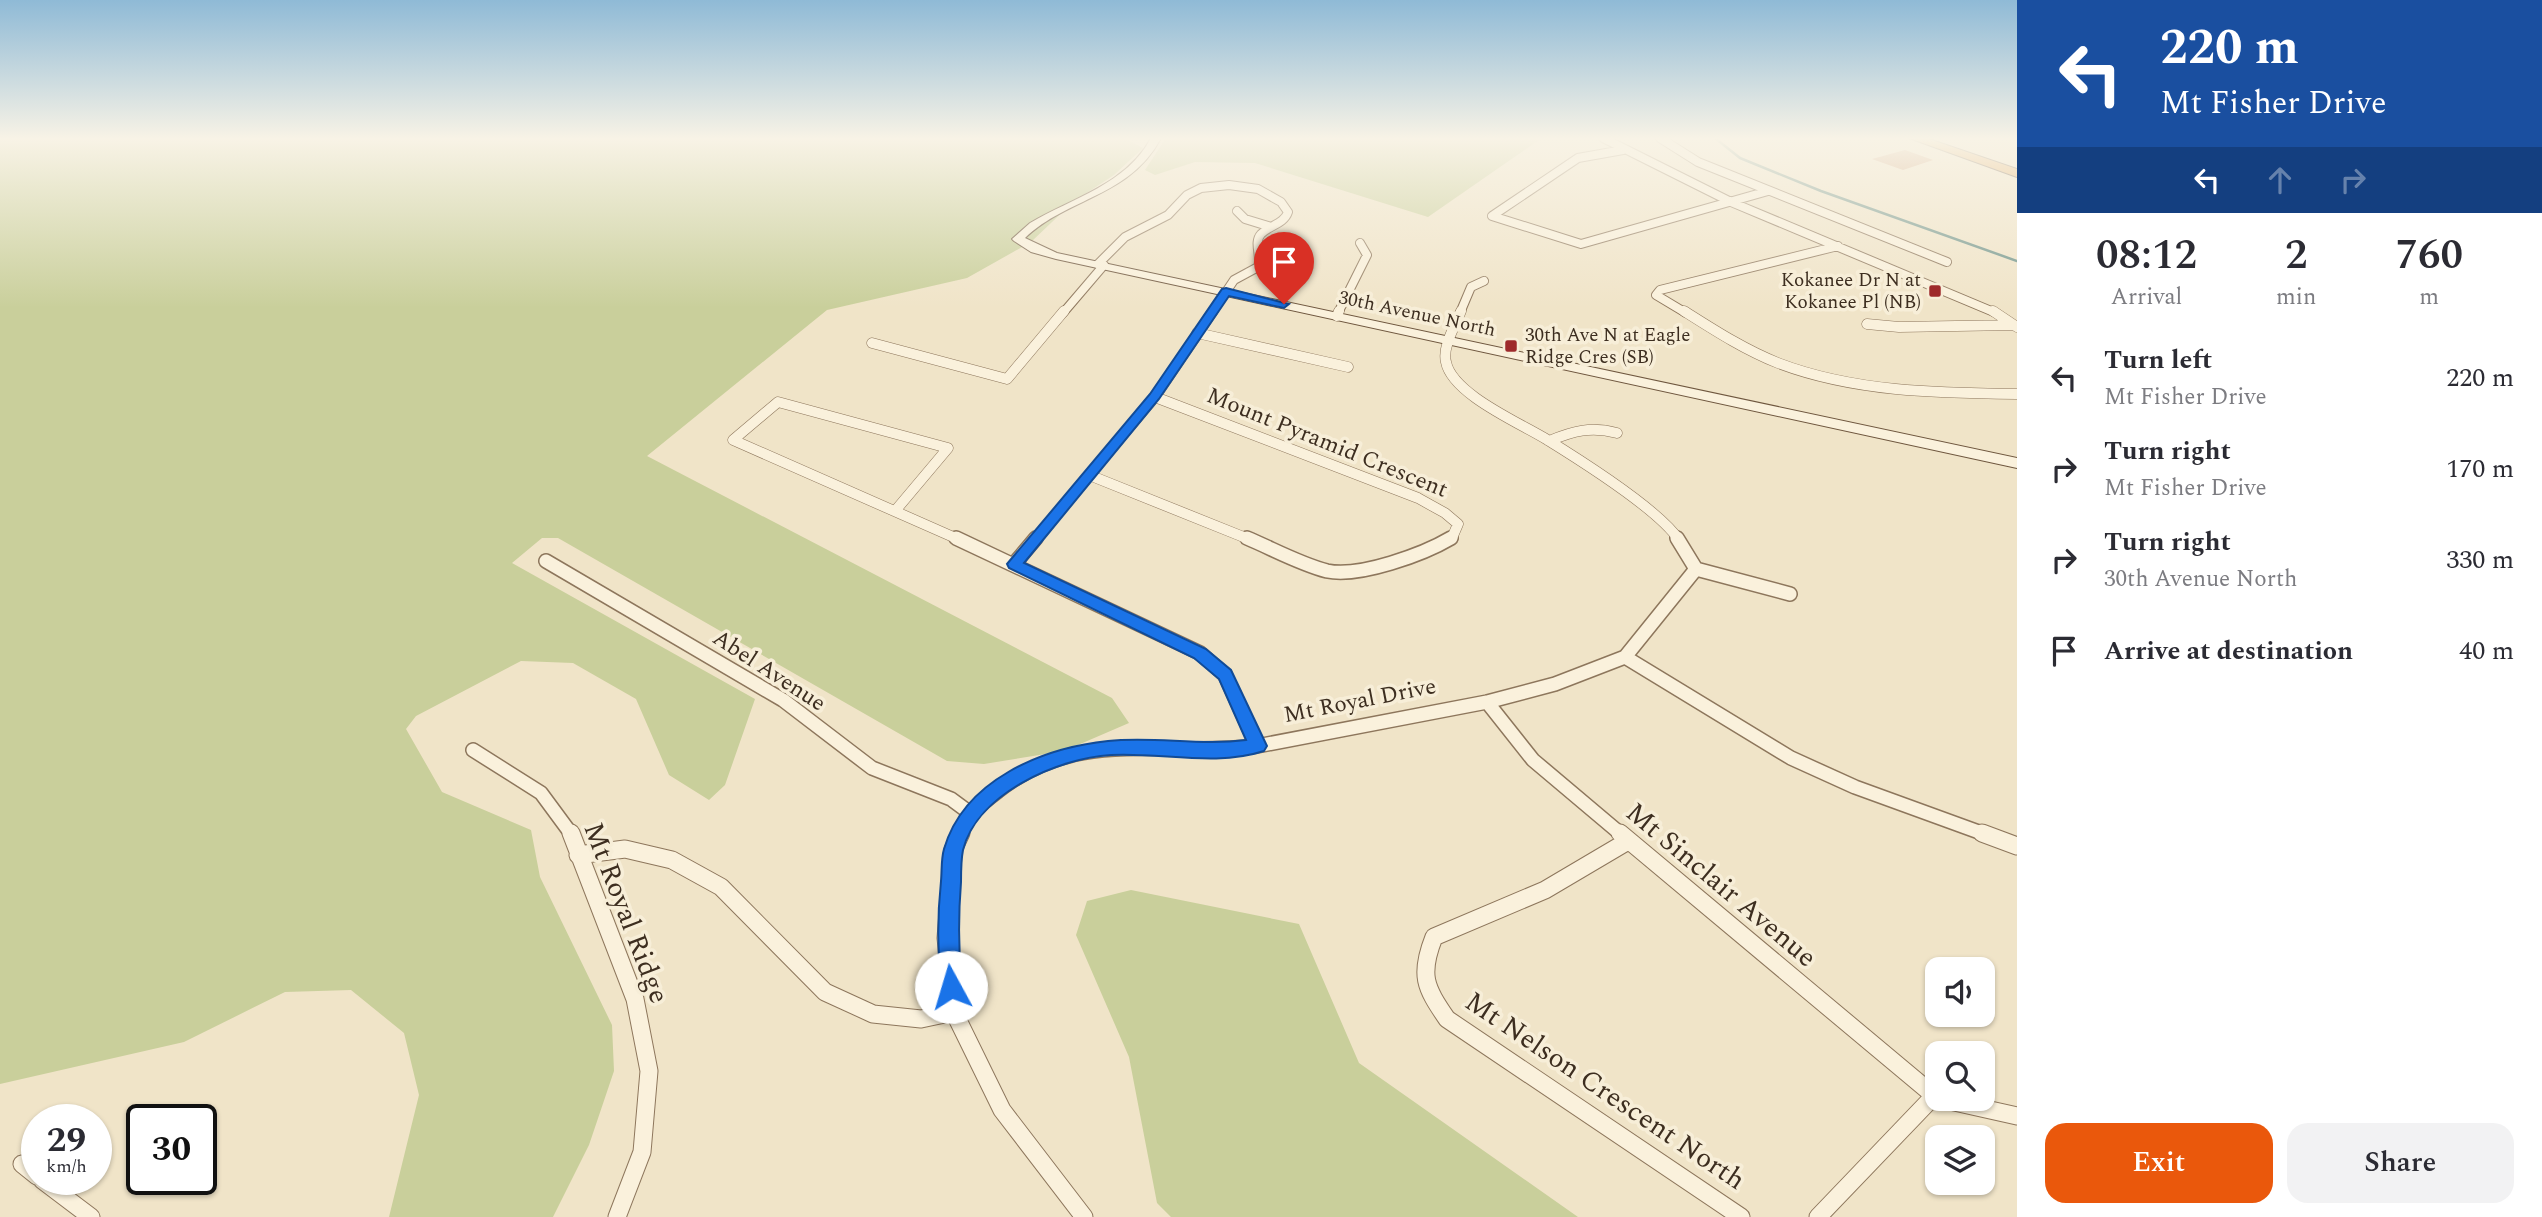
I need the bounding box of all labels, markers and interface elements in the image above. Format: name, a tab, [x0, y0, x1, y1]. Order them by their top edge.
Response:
text: 220 m	[2160, 11, 2299, 86]
icon: left	[2045, 28, 2136, 119]
text: Mt Fisher Drive	[2160, 79, 2386, 128]
icon: left	[2188, 161, 2226, 199]
icon: ahead	[2261, 161, 2299, 199]
icon: right	[2334, 161, 2372, 199]
text: 08:12	[2096, 224, 2197, 287]
text: 2	[2285, 224, 2307, 287]
text: 760	[2395, 224, 2463, 287]
pin	[1254, 232, 1314, 304]
icon: arrive	[1265, 243, 1303, 281]
place label: Kokanee Dr N at Kokanee Pl (NB)	[1781, 266, 1921, 317]
text: Arrival	[2111, 280, 2182, 315]
text: min	[2276, 280, 2316, 315]
text: m	[2419, 280, 2439, 315]
street label: 30th Avenue North	[1336, 283, 1498, 345]
marker: Kokanee Dr N at Kokanee Pl (NB)	[1927, 283, 1943, 299]
place label: 30th Ave N at Eagle Ridge Cres (SB)	[1525, 321, 1690, 372]
marker: 30th Ave N at Eagle Ridge Cres (SB)	[1503, 338, 1519, 354]
text: Turn left	[2104, 340, 2212, 380]
text: 220 m	[2446, 358, 2514, 398]
icon: left	[2045, 359, 2083, 397]
street label: Mount Pyramid Crescent	[1201, 379, 1453, 507]
text: Mt Fisher Drive	[2104, 380, 2267, 415]
text: Turn right	[2104, 431, 2231, 471]
text: 170 m	[2446, 449, 2514, 489]
icon: right	[2045, 450, 2083, 488]
text: Mt Fisher Drive	[2104, 471, 2267, 506]
text: Turn right	[2104, 522, 2231, 562]
text: 330 m	[2446, 540, 2514, 580]
icon: right	[2045, 541, 2083, 579]
text: 30th Avenue North	[2104, 562, 2297, 597]
street label: Abel Avenue	[705, 621, 833, 721]
text: Arrive at destination	[2104, 631, 2353, 671]
text: 40 m	[2459, 631, 2514, 671]
icon: arrive	[2045, 632, 2083, 670]
street label: Mt Royal Drive	[1281, 669, 1439, 733]
street label: Mt Sinclair Avenue	[1616, 792, 1826, 978]
street label: Mt Royal Ridge	[572, 816, 680, 1010]
position arrow	[914, 950, 988, 1024]
map controls	[1925, 957, 1995, 1195]
button: sound	[1925, 957, 1995, 1027]
street label: Mt Nelson Crescent North	[1456, 981, 1754, 1201]
button: search	[1925, 1041, 1995, 1111]
speed limit sign: 30	[126, 1104, 217, 1195]
text: 29	[47, 1114, 86, 1167]
button: Exit	[2045, 1123, 2273, 1203]
button: Share	[2287, 1123, 2514, 1203]
button: layers	[1925, 1125, 1995, 1195]
text: km/h	[46, 1153, 87, 1180]

